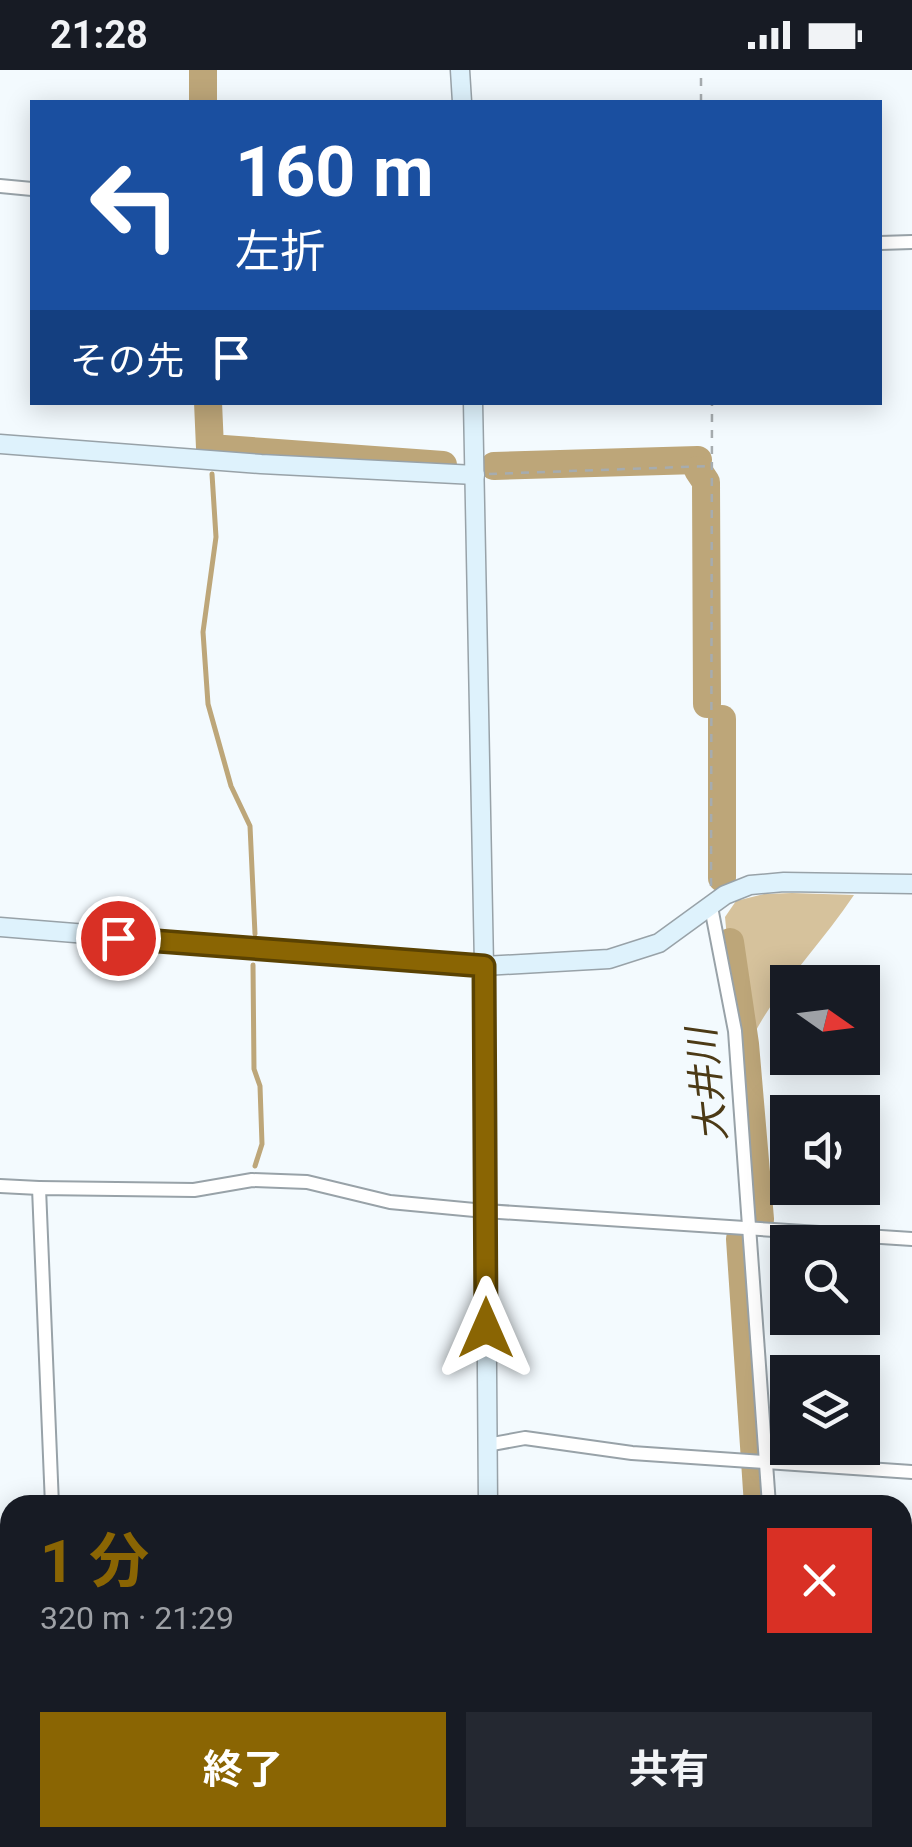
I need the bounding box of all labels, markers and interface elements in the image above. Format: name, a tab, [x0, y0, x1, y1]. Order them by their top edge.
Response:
text: 21:28	[50, 13, 148, 57]
text: 160 m	[235, 131, 434, 213]
icon: left	[70, 140, 200, 270]
text: 左折	[235, 225, 325, 278]
icon: arrive	[204, 330, 259, 385]
text: その先	[70, 339, 184, 383]
pin	[76, 896, 161, 981]
icon: arrive	[91, 911, 146, 966]
north arrow	[770, 965, 880, 1075]
map controls	[770, 965, 880, 1465]
water label: 大井川	[679, 1022, 735, 1144]
button: sound	[770, 1095, 880, 1205]
button: search	[770, 1225, 880, 1335]
position arrow	[434, 1276, 538, 1380]
button: layers	[770, 1355, 880, 1465]
text: 1 分	[40, 1526, 149, 1597]
button: close	[767, 1528, 872, 1633]
text: 320 m · 21:29	[40, 1599, 234, 1637]
button: 終了	[40, 1712, 446, 1827]
button: 共有	[466, 1712, 872, 1827]

